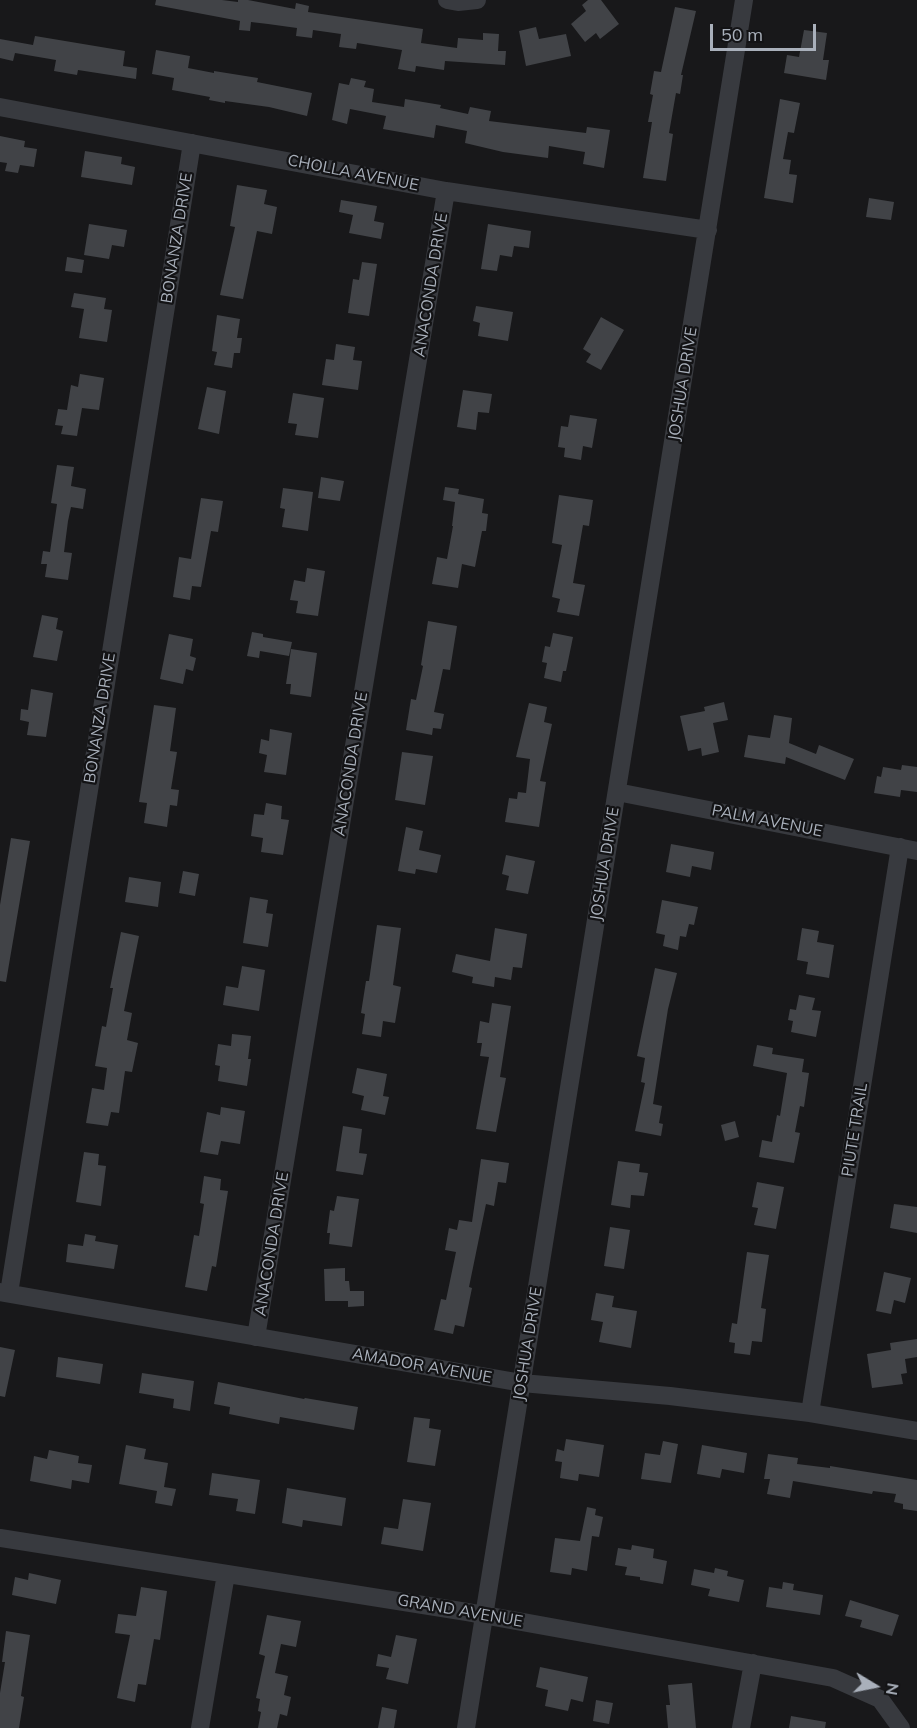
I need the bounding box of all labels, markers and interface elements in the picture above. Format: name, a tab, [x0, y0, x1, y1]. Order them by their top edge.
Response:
scale bar	[713, 12, 820, 50]
text: 50 m	[721, 23, 763, 46]
street label: CHOLLA AVENUE	[286, 151, 420, 195]
street label: BONANZA DRIVE	[157, 171, 197, 305]
street label: ANACONDA DRIVE	[410, 212, 452, 358]
street label: JOSHUA DRIVE	[665, 326, 701, 442]
street label: BONANZA DRIVE	[80, 651, 120, 785]
street label: ANACONDA DRIVE	[330, 691, 372, 837]
street label: PALM AVENUE	[710, 801, 824, 841]
street label: JOSHUA DRIVE	[587, 806, 623, 922]
street label: PIUTE TRAIL	[838, 1082, 872, 1178]
street label: ANACONDA DRIVE	[251, 1171, 293, 1317]
street label: JOSHUA DRIVE	[510, 1286, 546, 1402]
street label: AMADOR AVENUE	[351, 1344, 493, 1388]
street label: GRAND AVENUE	[396, 1591, 524, 1631]
north arrow	[845, 1656, 905, 1716]
text: N	[882, 1681, 904, 1697]

